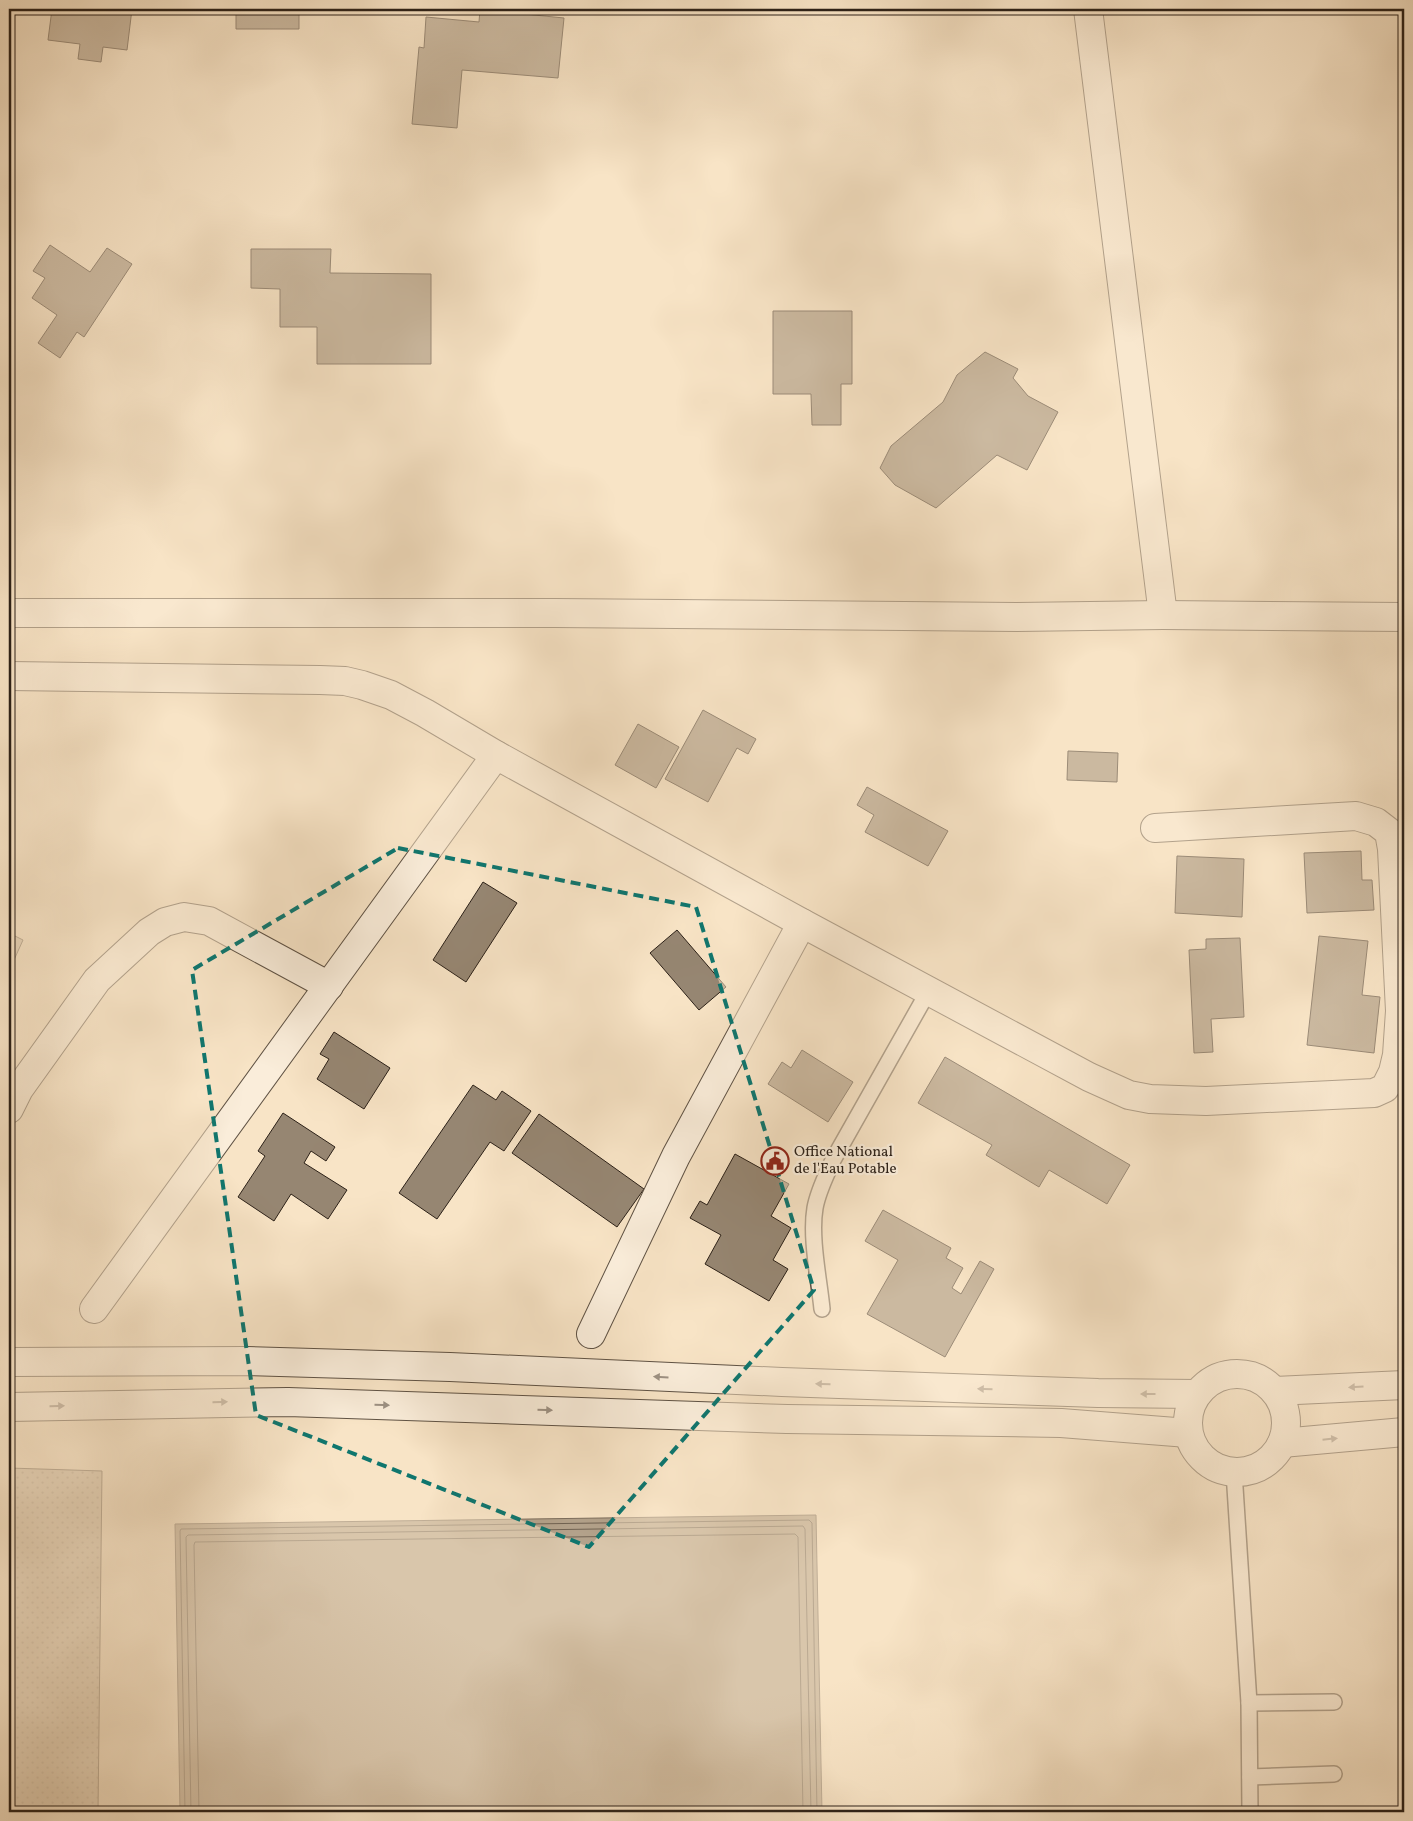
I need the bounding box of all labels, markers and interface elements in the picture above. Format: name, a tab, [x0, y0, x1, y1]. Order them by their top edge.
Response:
place label: Office National de l'Eau Potable	[794, 1142, 897, 1180]
public building icon: Office National de l'Eau Potable	[760, 1146, 790, 1176]
one-way arrow	[652, 1372, 668, 1380]
one-way arrow	[815, 1379, 831, 1387]
one-way arrow	[1347, 1384, 1363, 1392]
one-way arrow	[977, 1385, 993, 1393]
one-way arrow	[1140, 1389, 1156, 1397]
one-way arrow	[212, 1398, 228, 1406]
one-way arrow	[50, 1401, 66, 1409]
one-way arrow	[375, 1401, 391, 1409]
one-way arrow	[537, 1406, 553, 1414]
one-way arrow	[1323, 1434, 1339, 1442]

